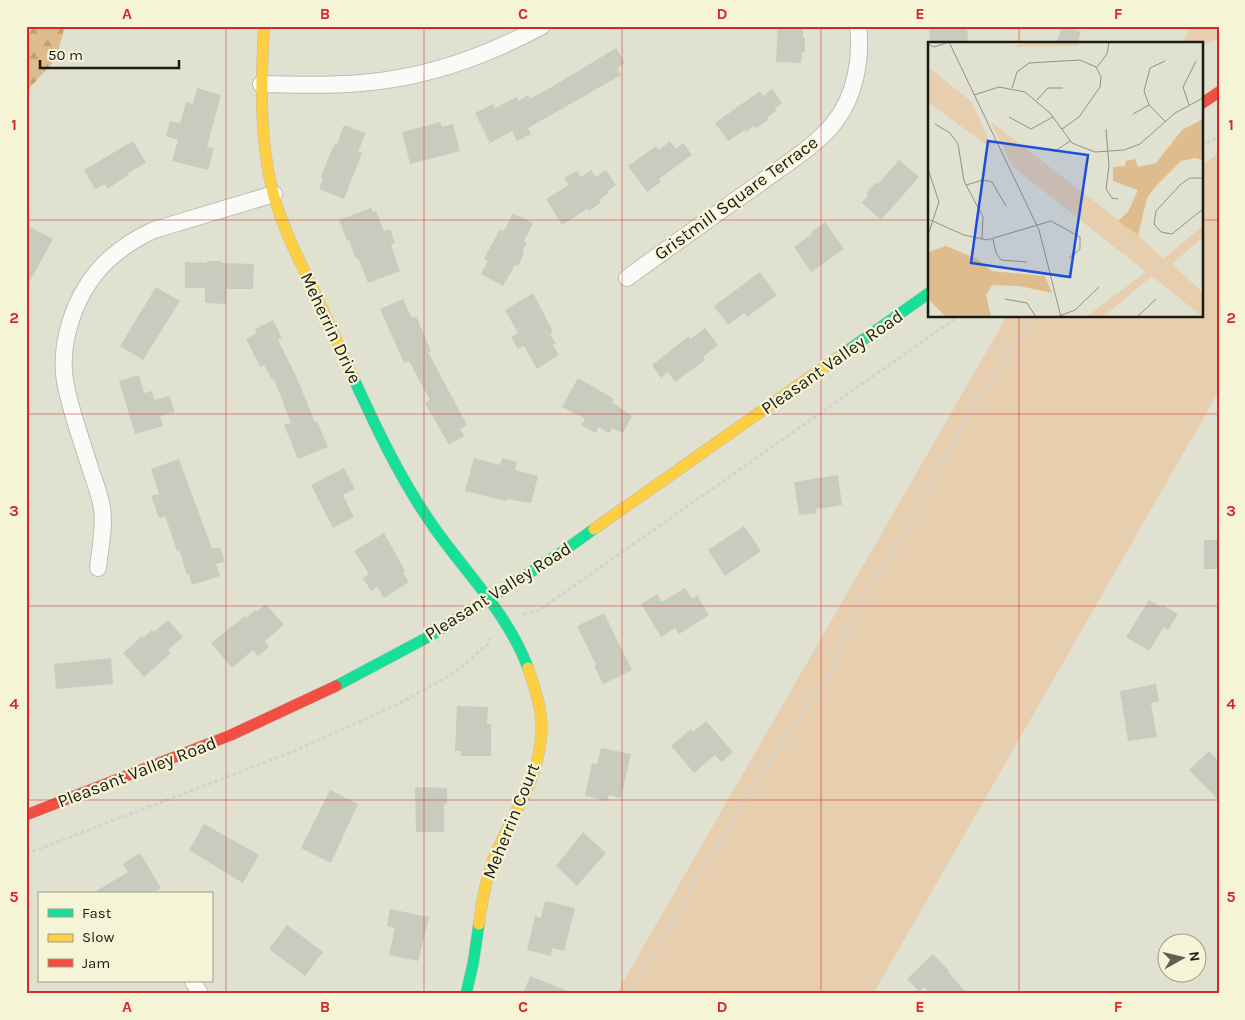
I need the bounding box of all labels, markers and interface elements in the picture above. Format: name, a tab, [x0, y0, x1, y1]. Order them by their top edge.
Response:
text: A	[122, 4, 132, 23]
text: B	[320, 4, 330, 23]
text: C	[518, 4, 528, 23]
text: D	[717, 4, 728, 23]
text: E	[915, 4, 925, 23]
text: F	[1114, 4, 1123, 23]
scale bar	[40, 38, 179, 70]
inset map	[928, 42, 1202, 318]
text: 50 m	[48, 46, 83, 64]
text: 1	[11, 115, 17, 134]
text: 1	[1228, 115, 1234, 134]
street label: Gristmill Square Terrace	[650, 131, 822, 265]
street label: Meherrin Drive	[296, 269, 366, 387]
street label: Pleasant Valley Road	[757, 305, 907, 419]
text: 2	[9, 308, 19, 327]
text: 2	[1226, 308, 1236, 327]
text: 3	[9, 501, 19, 520]
text: 3	[1226, 501, 1236, 520]
street label: Pleasant Valley Road	[421, 537, 575, 645]
text: 4	[9, 694, 19, 713]
text: 4	[1226, 694, 1236, 713]
street label: Pleasant Valley Road	[54, 732, 220, 812]
street label: Meherrin Court	[478, 760, 544, 882]
text: 5	[9, 887, 19, 906]
text: 5	[1226, 887, 1236, 906]
legend	[38, 892, 212, 982]
text: Fast	[82, 904, 112, 922]
text: Slow	[82, 928, 114, 946]
north arrow	[1158, 932, 1208, 982]
text: N	[1185, 950, 1203, 962]
text: Jam	[82, 954, 110, 972]
text: A	[122, 997, 132, 1016]
text: B	[320, 997, 330, 1016]
text: C	[518, 997, 528, 1016]
text: D	[717, 997, 728, 1016]
text: E	[915, 997, 925, 1016]
text: F	[1114, 997, 1123, 1016]

